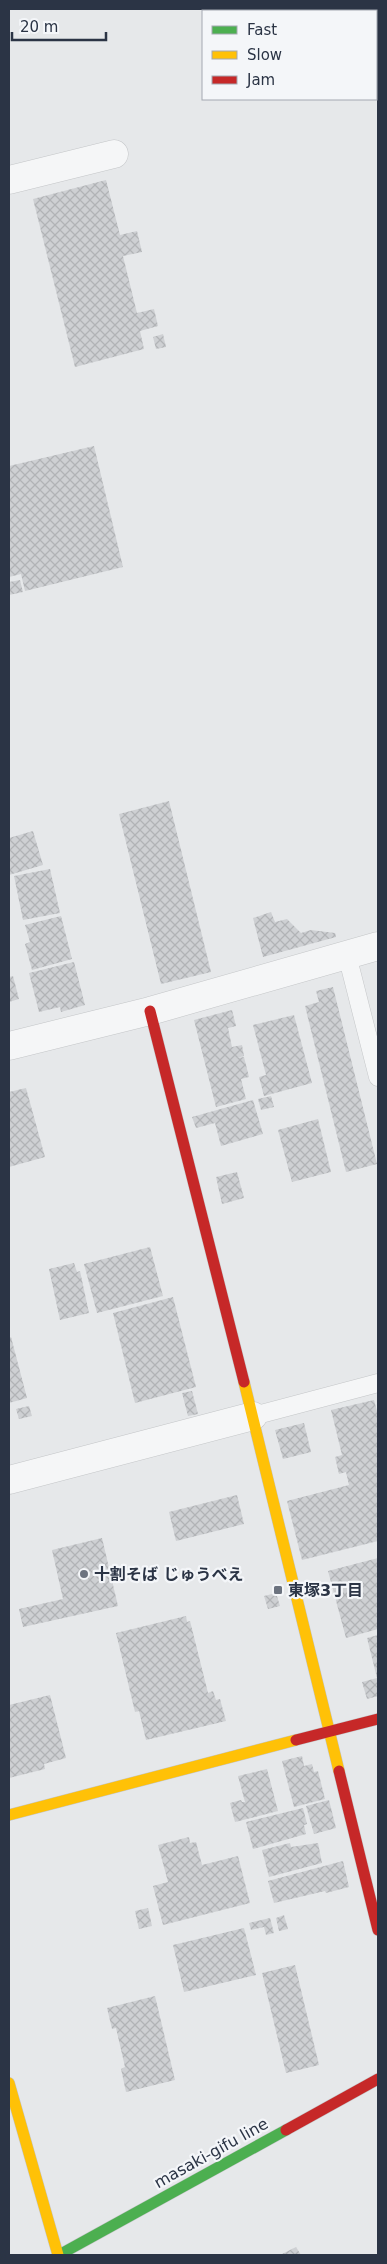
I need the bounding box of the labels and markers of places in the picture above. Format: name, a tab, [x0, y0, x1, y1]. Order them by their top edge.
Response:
place label: 十割そば じゅうべえ	[94, 1565, 244, 1584]
marker: 十割そば じゅうべえ	[78, 1568, 90, 1580]
place label: 東塚3丁目	[288, 1581, 363, 1600]
marker: 東塚3丁目	[272, 1584, 284, 1596]

